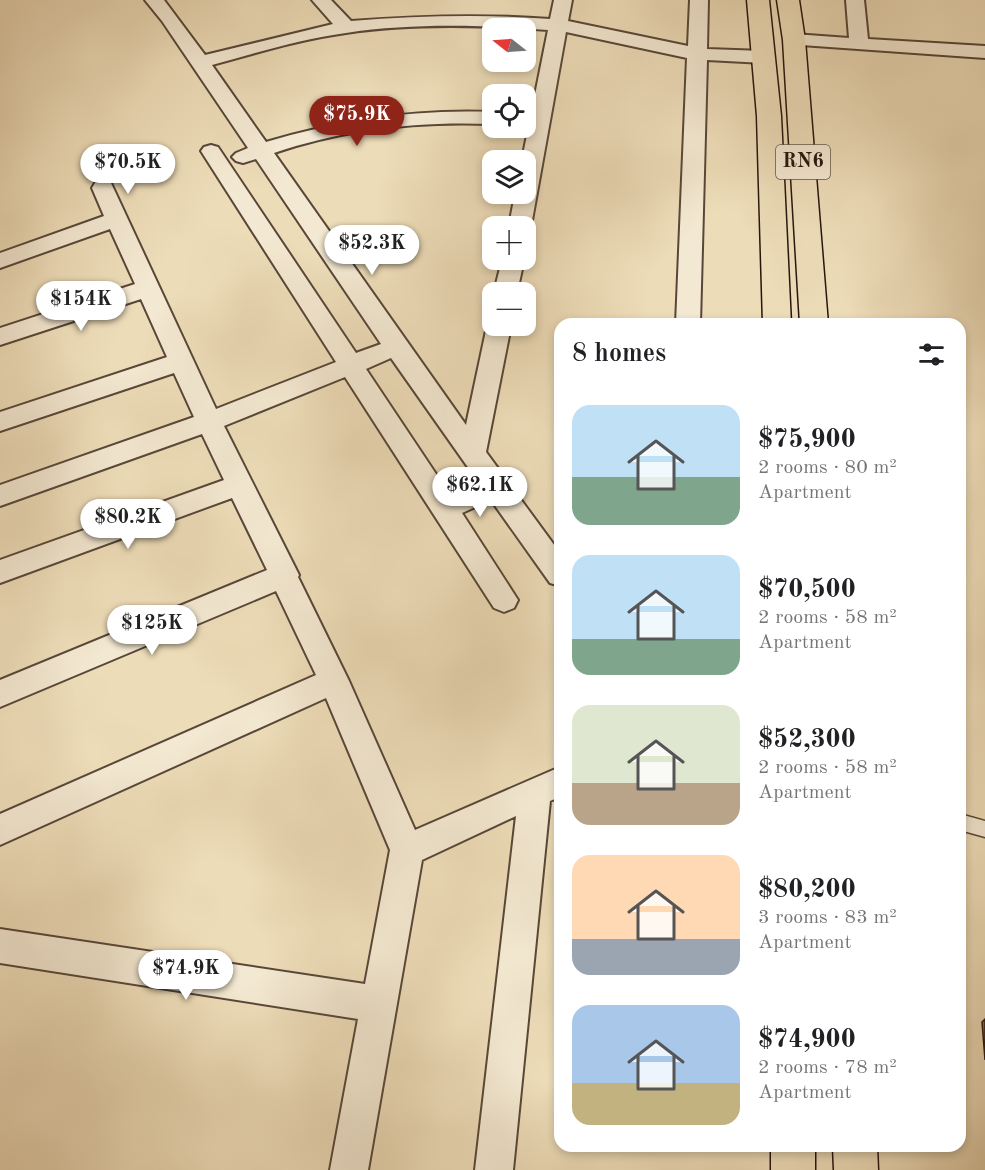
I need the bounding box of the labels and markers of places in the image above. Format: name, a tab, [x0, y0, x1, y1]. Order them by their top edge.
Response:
pin: $75.9K	[308, 96, 406, 147]
pin: $70.5K	[79, 144, 177, 195]
pin: $52.3K	[323, 225, 421, 276]
pin: $154K	[39, 281, 123, 332]
pin: $62.1K	[431, 467, 529, 518]
pin: $80.2K	[79, 499, 177, 550]
pin: $125K	[110, 605, 194, 656]
pin: $74.9K	[137, 950, 235, 1001]

